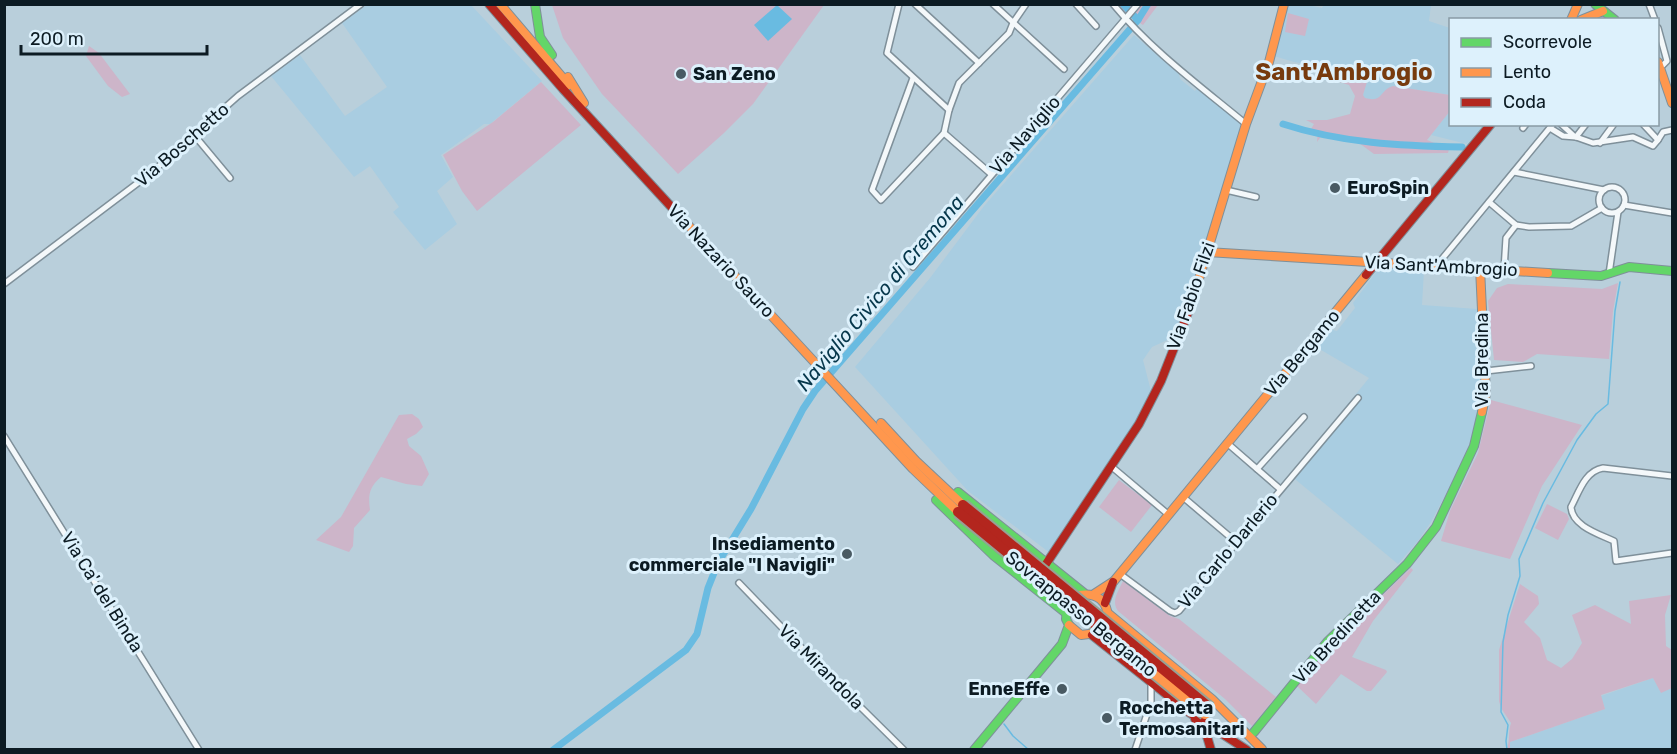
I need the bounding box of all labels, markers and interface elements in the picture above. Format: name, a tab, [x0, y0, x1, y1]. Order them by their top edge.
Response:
scale bar	[21, 18, 207, 56]
legend	[1449, 18, 1659, 126]
text: 200 m	[30, 28, 84, 50]
text: Scorrevole	[1503, 31, 1592, 53]
district label: Sant'Ambrogio	[1255, 58, 1433, 86]
text: Lento	[1503, 61, 1551, 83]
place label: San Zeno	[693, 63, 776, 85]
marker: San Zeno	[674, 67, 688, 81]
street label: Via Naviglio	[985, 91, 1065, 179]
text: Coda	[1503, 91, 1546, 113]
street label: Via Boschetto	[131, 98, 233, 192]
place label: EuroSpin	[1347, 177, 1429, 199]
marker: EuroSpin	[1328, 181, 1342, 195]
water label: Naviglio Civico di Cremona	[791, 190, 969, 396]
street label: Via Nazario Sauro	[663, 200, 779, 322]
street label: Via Fabio Filzi	[1162, 239, 1220, 353]
street label: Via Sant'Ambrogio	[1364, 251, 1518, 281]
street label: Via Bergamo	[1259, 305, 1345, 401]
street label: Via Bredina	[1471, 312, 1493, 408]
street label: Via Carlo Darlerio	[1173, 489, 1283, 613]
street label: Via Ca' del Binda	[56, 528, 148, 656]
place label: Insediamento commerciale "I Navigli"	[629, 533, 835, 576]
street label: Sovrappasso Bergamo	[1001, 546, 1161, 682]
marker: Insediamento commerciale "I Navigli"	[840, 547, 854, 561]
street label: Via Bredinetta	[1288, 586, 1386, 688]
street label: Via Mirandola	[774, 620, 868, 714]
place label: EnneEffe	[968, 678, 1050, 700]
marker: EnneEffe	[1055, 682, 1069, 696]
place label: Rocchetta Termosanitari	[1119, 697, 1245, 740]
marker: Rocchetta Termosanitari	[1100, 711, 1114, 725]

